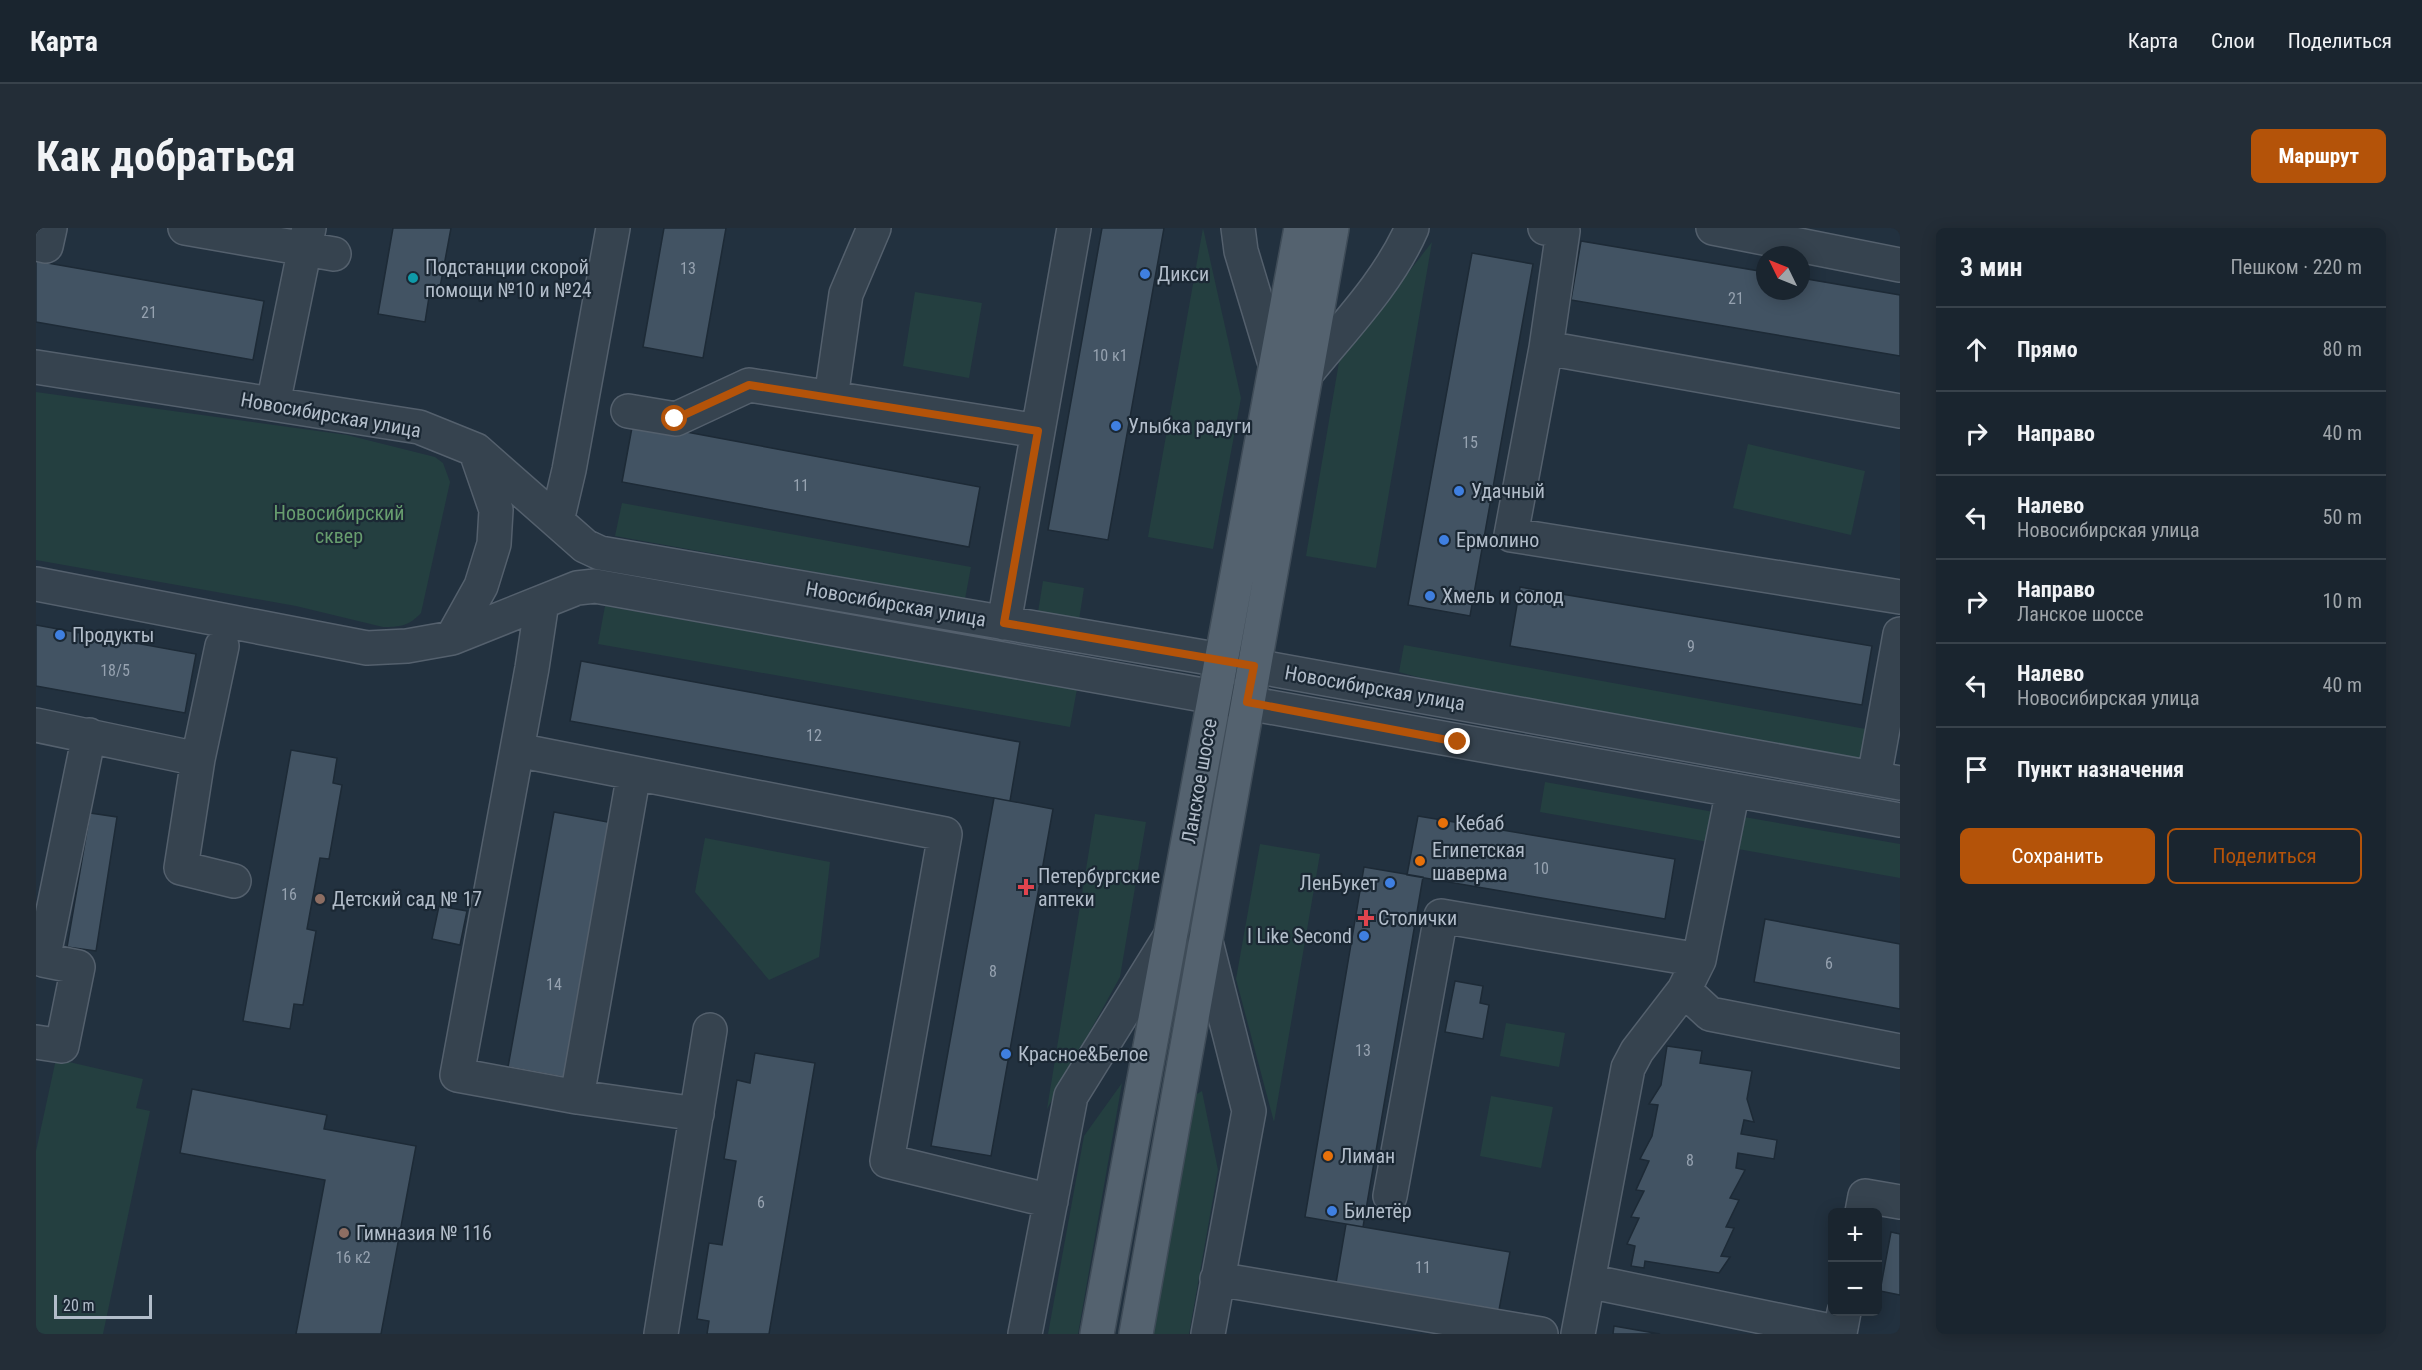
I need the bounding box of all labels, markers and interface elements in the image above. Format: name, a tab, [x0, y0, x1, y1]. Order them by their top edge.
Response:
text: Карта	[30, 25, 98, 58]
text: Карта	[2128, 29, 2178, 53]
text: Слои	[2211, 29, 2255, 53]
text: Поделиться	[2288, 29, 2392, 53]
button: Маршрут	[2251, 129, 2386, 183]
text: Как добраться	[36, 132, 296, 181]
north arrow	[1756, 246, 1810, 300]
text: 3 мин	[1960, 252, 2022, 282]
place label: Подстанции скорой помощи №10 и №24	[425, 255, 592, 302]
text: Пешком · 220 m	[2230, 255, 2362, 279]
house number: 13	[680, 259, 696, 278]
place label: Дикси	[1157, 262, 1209, 286]
marker: Дикси	[1138, 267, 1152, 281]
marker: Подстанции скорой помощи №10 и №24	[406, 271, 420, 285]
house number: 21	[1728, 289, 1744, 308]
house number: 21	[141, 303, 157, 322]
icon: ahead	[1960, 333, 1993, 366]
text: Прямо	[2017, 337, 2078, 362]
text: 80 m	[2323, 337, 2362, 361]
house number: 10 к1	[1092, 346, 1128, 365]
street label: Новосибирская улица	[239, 387, 423, 443]
route start	[661, 405, 687, 431]
place label: Улыбка радуги	[1128, 414, 1252, 438]
icon: right	[1960, 417, 1993, 450]
marker: Улыбка радуги	[1109, 419, 1123, 433]
text: Направо	[2017, 421, 2095, 446]
text: 40 m	[2323, 421, 2362, 445]
house number: 15	[1462, 433, 1478, 452]
house number: 11	[793, 476, 809, 495]
place label: Удачный	[1471, 479, 1545, 503]
marker: Удачный	[1452, 484, 1466, 498]
text: Налево	[2017, 493, 2084, 518]
park label: Новосибирский сквер	[274, 501, 404, 548]
icon: left	[1960, 501, 1993, 534]
text: 50 m	[2323, 505, 2362, 529]
text: Новосибирская улица	[2017, 518, 2200, 542]
place label: Ермолино	[1456, 528, 1539, 552]
marker: Ермолино	[1437, 533, 1451, 547]
street label: Новосибирская улица	[804, 576, 988, 632]
text: Направо	[2017, 577, 2095, 602]
place label: Хмель и солод	[1442, 584, 1564, 608]
icon: right	[1960, 585, 1993, 618]
marker: Хмель и солод	[1423, 589, 1437, 603]
text: 10 m	[2323, 589, 2362, 613]
text: Ланское шоссе	[2017, 602, 2144, 626]
place label: Продукты	[72, 623, 154, 647]
marker: Продукты	[53, 628, 67, 642]
house number: 9	[1687, 637, 1695, 656]
street label: Новосибирская улица	[1283, 660, 1467, 716]
house number: 18/5	[100, 661, 130, 680]
text: Налево	[2017, 661, 2084, 686]
icon: left	[1960, 669, 1993, 702]
text: 40 m	[2323, 673, 2362, 697]
text: Новосибирская улица	[2017, 686, 2200, 710]
street label: Ланское шоссе	[1176, 717, 1222, 845]
house number: 12	[806, 726, 822, 745]
route end	[1444, 728, 1470, 754]
icon: arrive	[1960, 753, 1993, 786]
text: Пункт назначения	[2017, 757, 2184, 782]
place label: Кебаб	[1455, 811, 1504, 835]
marker: Кебаб	[1436, 816, 1450, 830]
button: Сохранить	[1960, 828, 2155, 884]
button: Поделиться	[2167, 828, 2362, 884]
place label: Египетская шаверма	[1432, 838, 1525, 885]
marker: Египетская шаверма	[1413, 854, 1427, 868]
house number: 10	[1533, 859, 1549, 878]
place label: Петербургские аптеки	[1038, 864, 1160, 911]
place label: ЛенБукет	[1300, 871, 1378, 895]
marker: ЛенБукет	[1383, 876, 1397, 890]
marker: Петербургские аптеки	[1019, 880, 1033, 894]
house number: 16	[281, 885, 297, 904]
place label: Детский сад № 17	[332, 887, 482, 911]
marker: Детский сад № 17	[313, 892, 327, 906]
place label: Столички	[1378, 906, 1457, 930]
marker: Столички	[1359, 911, 1373, 925]
place label: I Like Second	[1247, 924, 1352, 948]
marker: I Like Second	[1357, 929, 1371, 943]
house number: 6	[1825, 954, 1833, 973]
house number: 8	[989, 962, 997, 981]
house number: 14	[546, 975, 562, 994]
house number: 13	[1355, 1041, 1371, 1060]
place label: Красное&Белое	[1018, 1042, 1148, 1066]
marker: Красное&Белое	[999, 1047, 1013, 1061]
place label: Лиман	[1340, 1144, 1395, 1168]
marker: Лиман	[1321, 1149, 1335, 1163]
house number: 8	[1686, 1151, 1694, 1170]
house number: 6	[757, 1193, 765, 1212]
place label: Билетёр	[1344, 1199, 1412, 1223]
marker: Билетёр	[1325, 1204, 1339, 1218]
map controls	[1828, 1208, 1882, 1316]
button: +	[1828, 1208, 1882, 1262]
place label: Гимназия № 116	[356, 1221, 492, 1245]
marker: Гимназия № 116	[337, 1226, 351, 1240]
house number: 16 к2	[335, 1248, 371, 1267]
house number: 11	[1415, 1258, 1431, 1277]
button: −	[1828, 1262, 1882, 1316]
scale bar	[54, 1292, 152, 1320]
text: 20 m	[63, 1296, 95, 1315]

